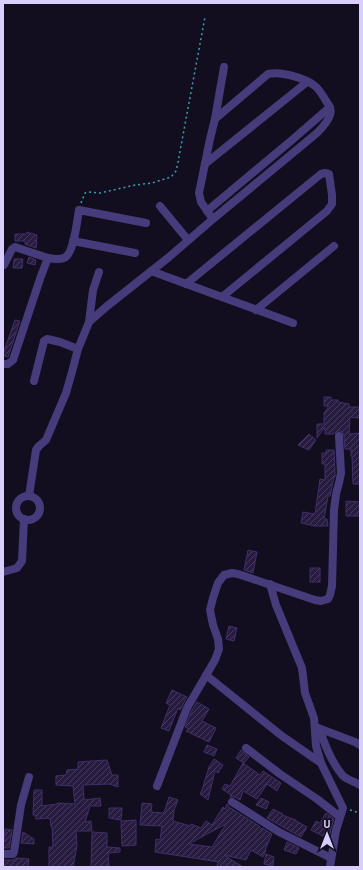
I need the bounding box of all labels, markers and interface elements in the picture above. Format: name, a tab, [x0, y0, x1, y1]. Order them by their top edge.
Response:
north arrow	[307, 814, 347, 854]
text: U	[324, 817, 331, 831]

